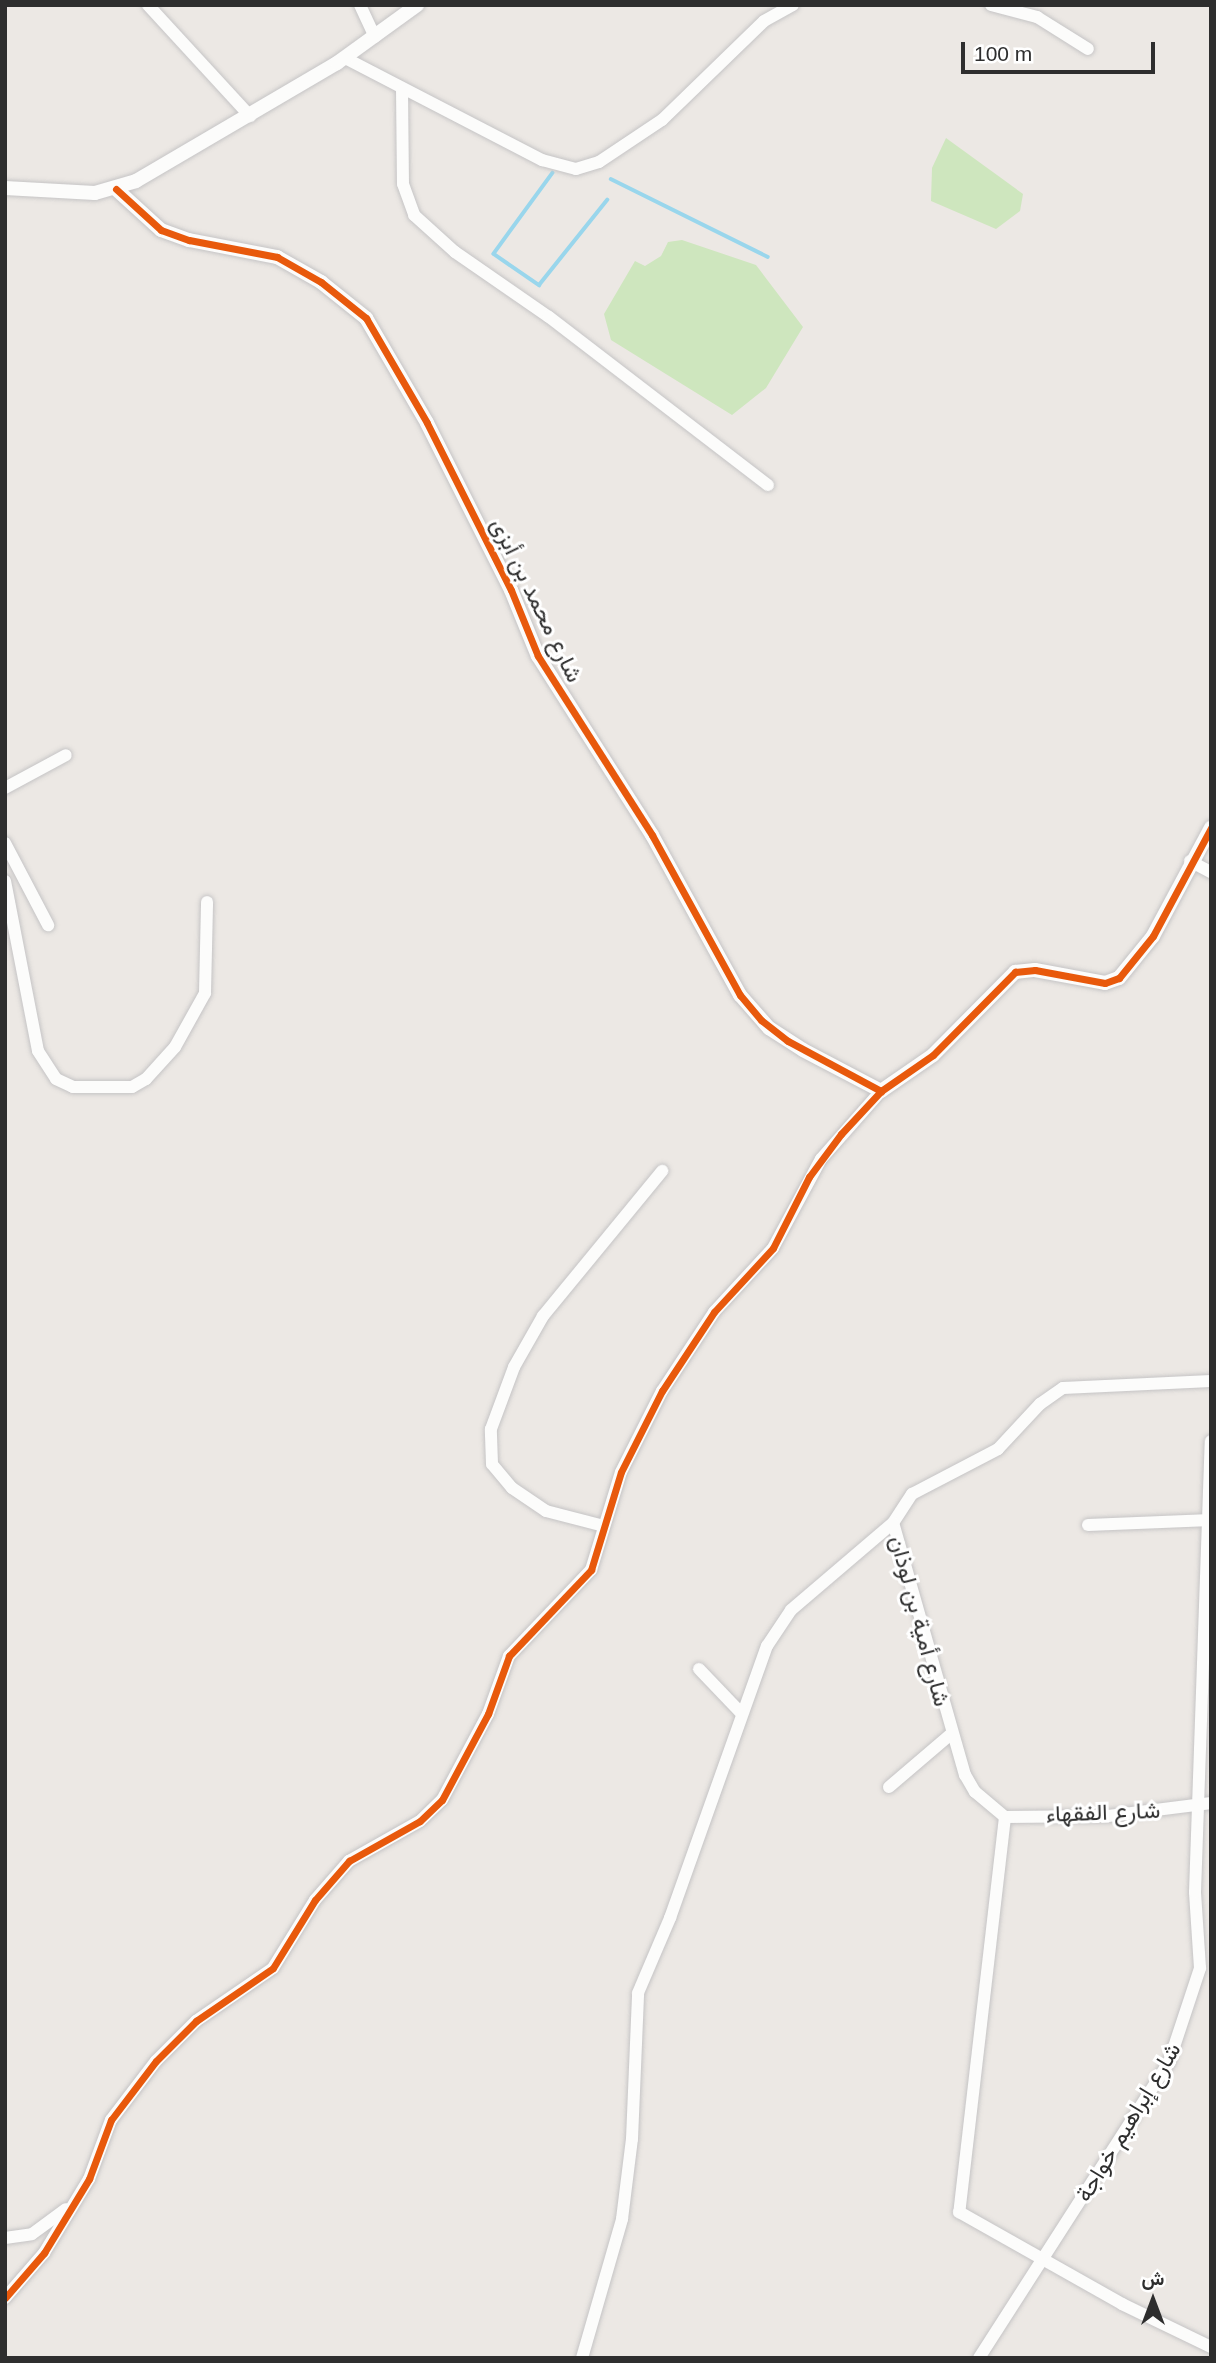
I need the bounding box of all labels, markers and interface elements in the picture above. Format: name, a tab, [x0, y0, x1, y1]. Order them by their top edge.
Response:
scale bar	[964, 28, 1158, 72]
text: 100 m	[974, 42, 1032, 65]
street label: شارع محمد بن أبزى	[485, 513, 589, 687]
street label: شارع أمية بن لوذان	[884, 1533, 956, 1709]
street label: شارع الفقهاء	[1045, 1796, 1161, 1828]
street label: شارع إبراهيم خواجة	[1070, 2037, 1186, 2207]
north arrow	[1118, 2265, 1188, 2335]
text: ش	[1142, 2268, 1164, 2289]

